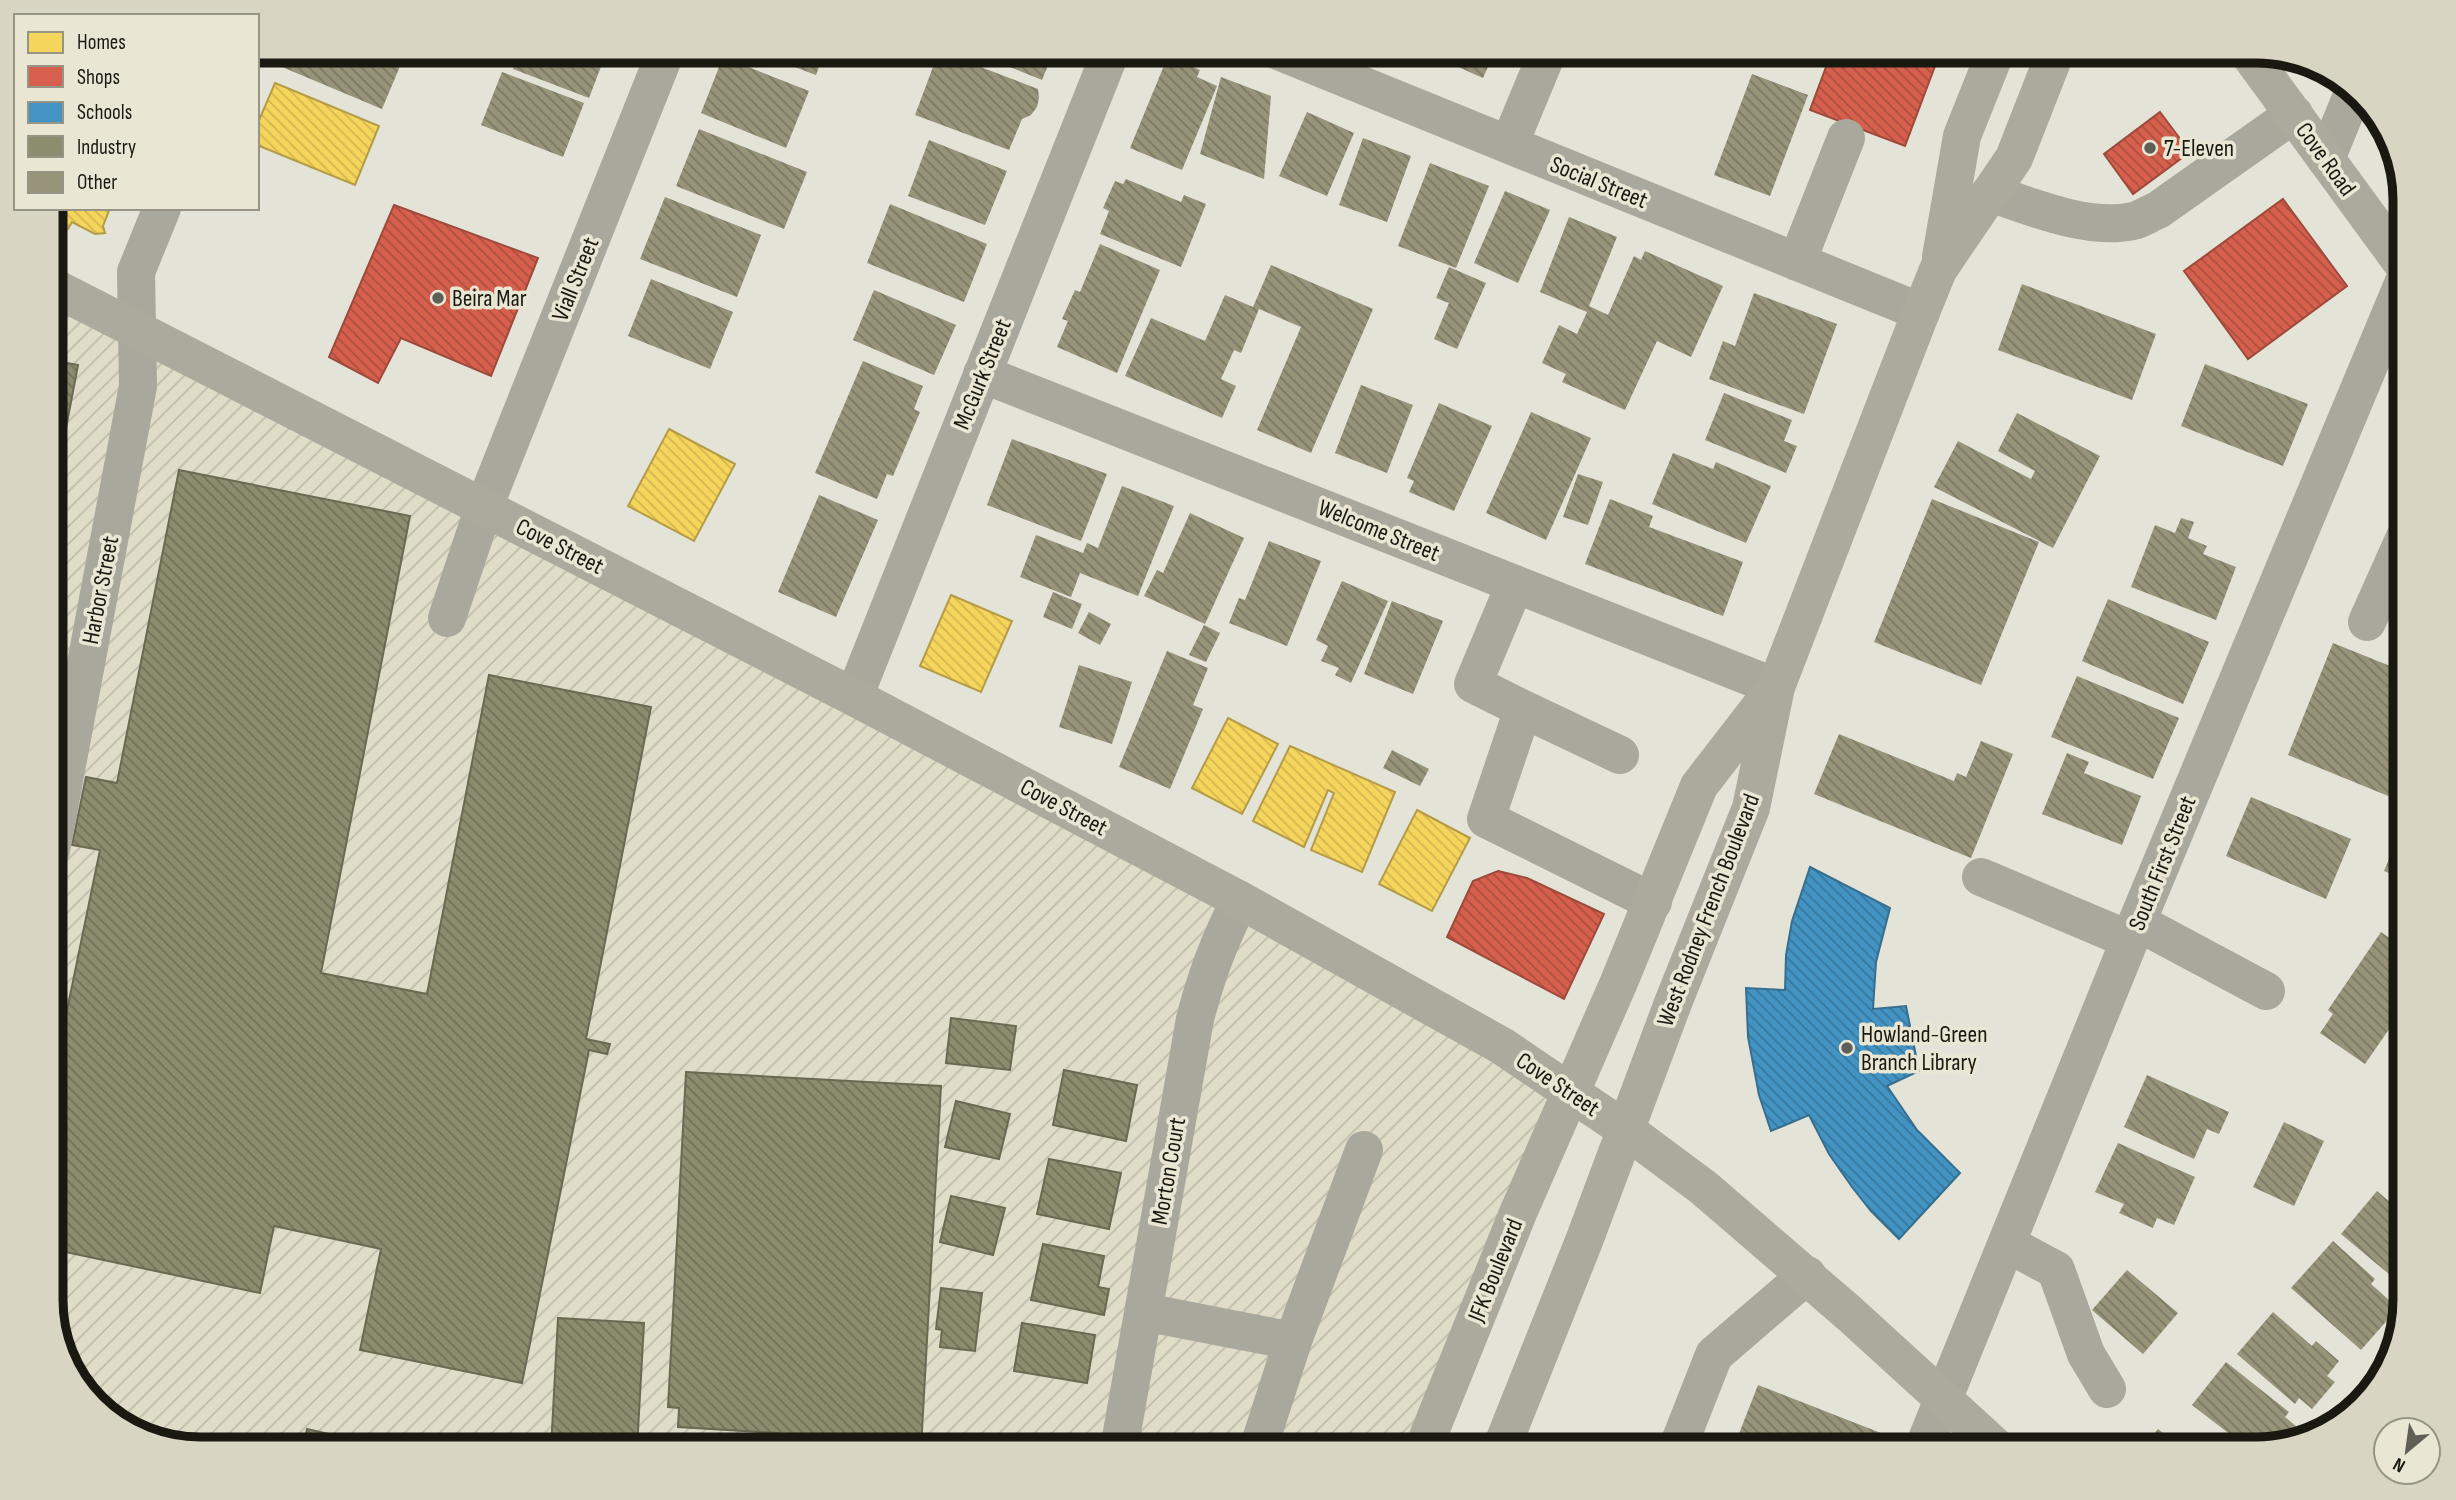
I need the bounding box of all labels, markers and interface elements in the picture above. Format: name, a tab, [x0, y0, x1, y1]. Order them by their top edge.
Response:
legend	[14, 14, 259, 210]
text: Homes	[77, 30, 126, 55]
text: Shops	[77, 65, 120, 90]
text: Schools	[77, 100, 132, 125]
street label: Cove Road	[2289, 117, 2362, 202]
place label: 7-Eleven	[2164, 134, 2234, 163]
text: Industry	[77, 135, 136, 160]
marker: 7-Eleven	[2142, 140, 2158, 156]
street label: Social Street	[1546, 150, 1652, 215]
text: Other	[77, 170, 117, 195]
street label: Viall Street	[546, 233, 605, 325]
place label: Beira Mar	[452, 284, 527, 313]
marker: Beira Mar	[430, 290, 446, 306]
street label: McGurk Street	[947, 315, 1018, 434]
street label: Welcome Street	[1314, 493, 1444, 568]
street label: Cove Street	[511, 512, 608, 581]
street label: Harbor Street	[76, 534, 125, 647]
street label: Cove Street	[1015, 772, 1112, 842]
street label: West Rodney French Boulevard	[1651, 790, 1766, 1031]
street label: South First Street	[2122, 792, 2203, 935]
place label: Howland-Green Branch Library	[1861, 1020, 1987, 1077]
marker: Howland-Green Branch Library	[1839, 1040, 1855, 1056]
street label: Cove Street	[1510, 1046, 1605, 1123]
street label: Morton Court	[1145, 1115, 1192, 1227]
street label: JFK Boulevard	[1461, 1214, 1529, 1327]
north arrow	[2372, 1416, 2442, 1486]
text: N	[2389, 1452, 2410, 1477]

